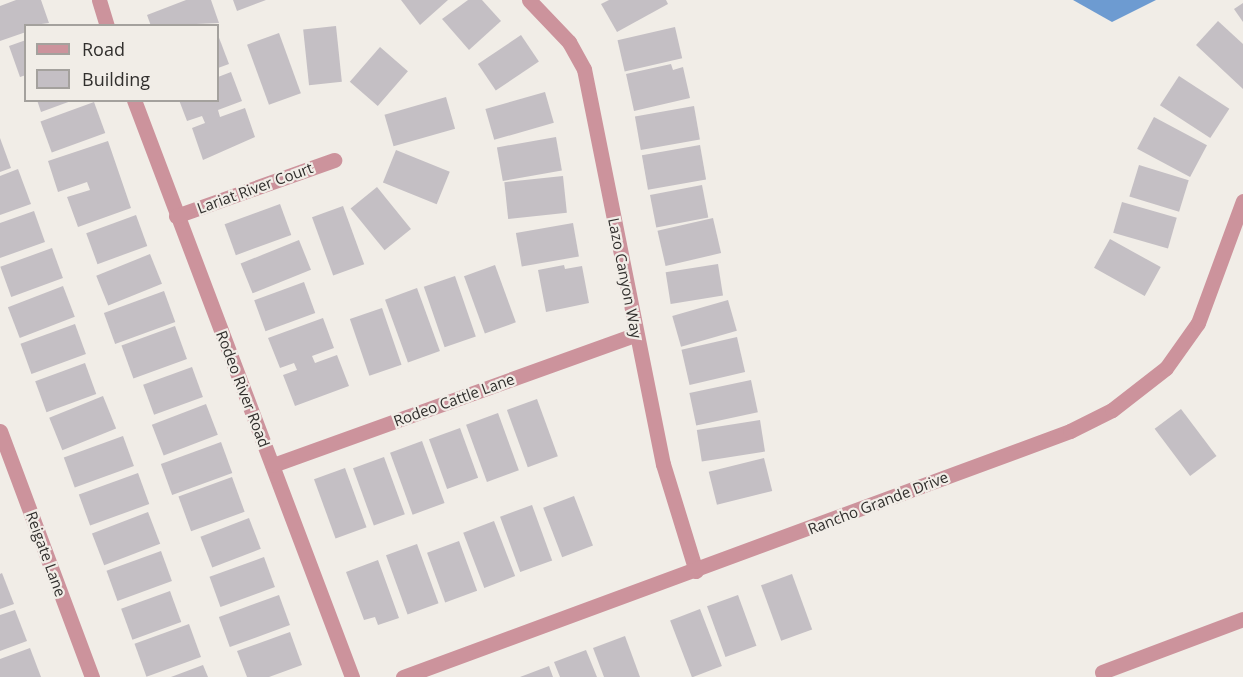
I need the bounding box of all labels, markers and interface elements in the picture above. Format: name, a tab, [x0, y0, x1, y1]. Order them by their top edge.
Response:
legend	[24, 24, 219, 102]
text: Road	[82, 37, 125, 61]
text: Building	[82, 67, 150, 91]
street label: Lariat River Court	[195, 159, 315, 217]
street label: Lazo Canyon Way	[604, 216, 646, 340]
street label: Rodeo River Road	[212, 328, 274, 450]
street label: Rodeo Cattle Lane	[391, 370, 517, 430]
street label: Rancho Grande Drive	[805, 468, 951, 538]
street label: Reigate Lane	[22, 509, 70, 599]

